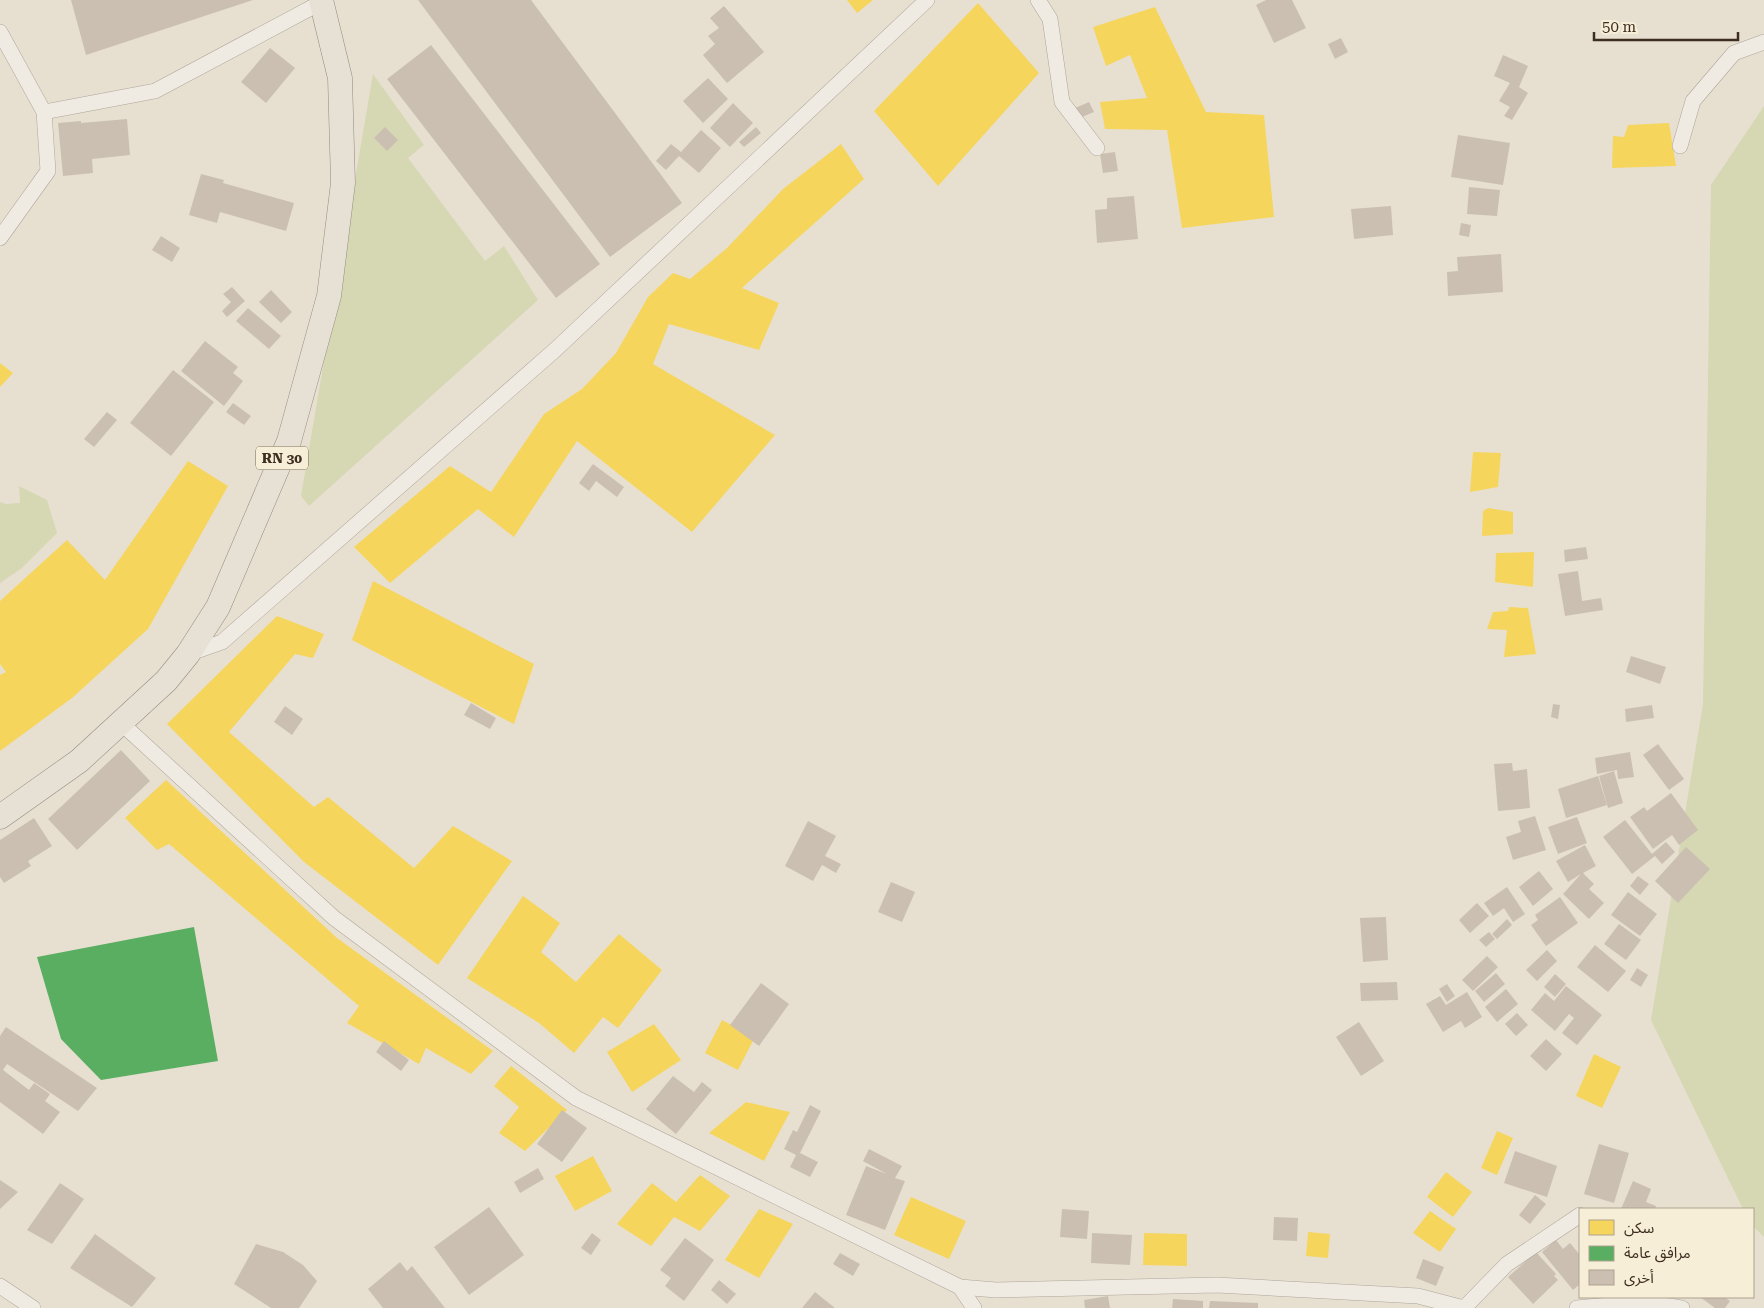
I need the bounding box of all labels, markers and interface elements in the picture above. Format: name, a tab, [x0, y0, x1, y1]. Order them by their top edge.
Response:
scale bar	[1594, 10, 1738, 42]
text: 50 m	[1602, 18, 1637, 36]
road number: RN 30	[256, 446, 308, 469]
legend	[1579, 1208, 1754, 1298]
text: سكن	[1624, 1219, 1655, 1237]
text: مرافق عامة	[1624, 1244, 1691, 1263]
text: أخرى	[1624, 1269, 1654, 1287]

